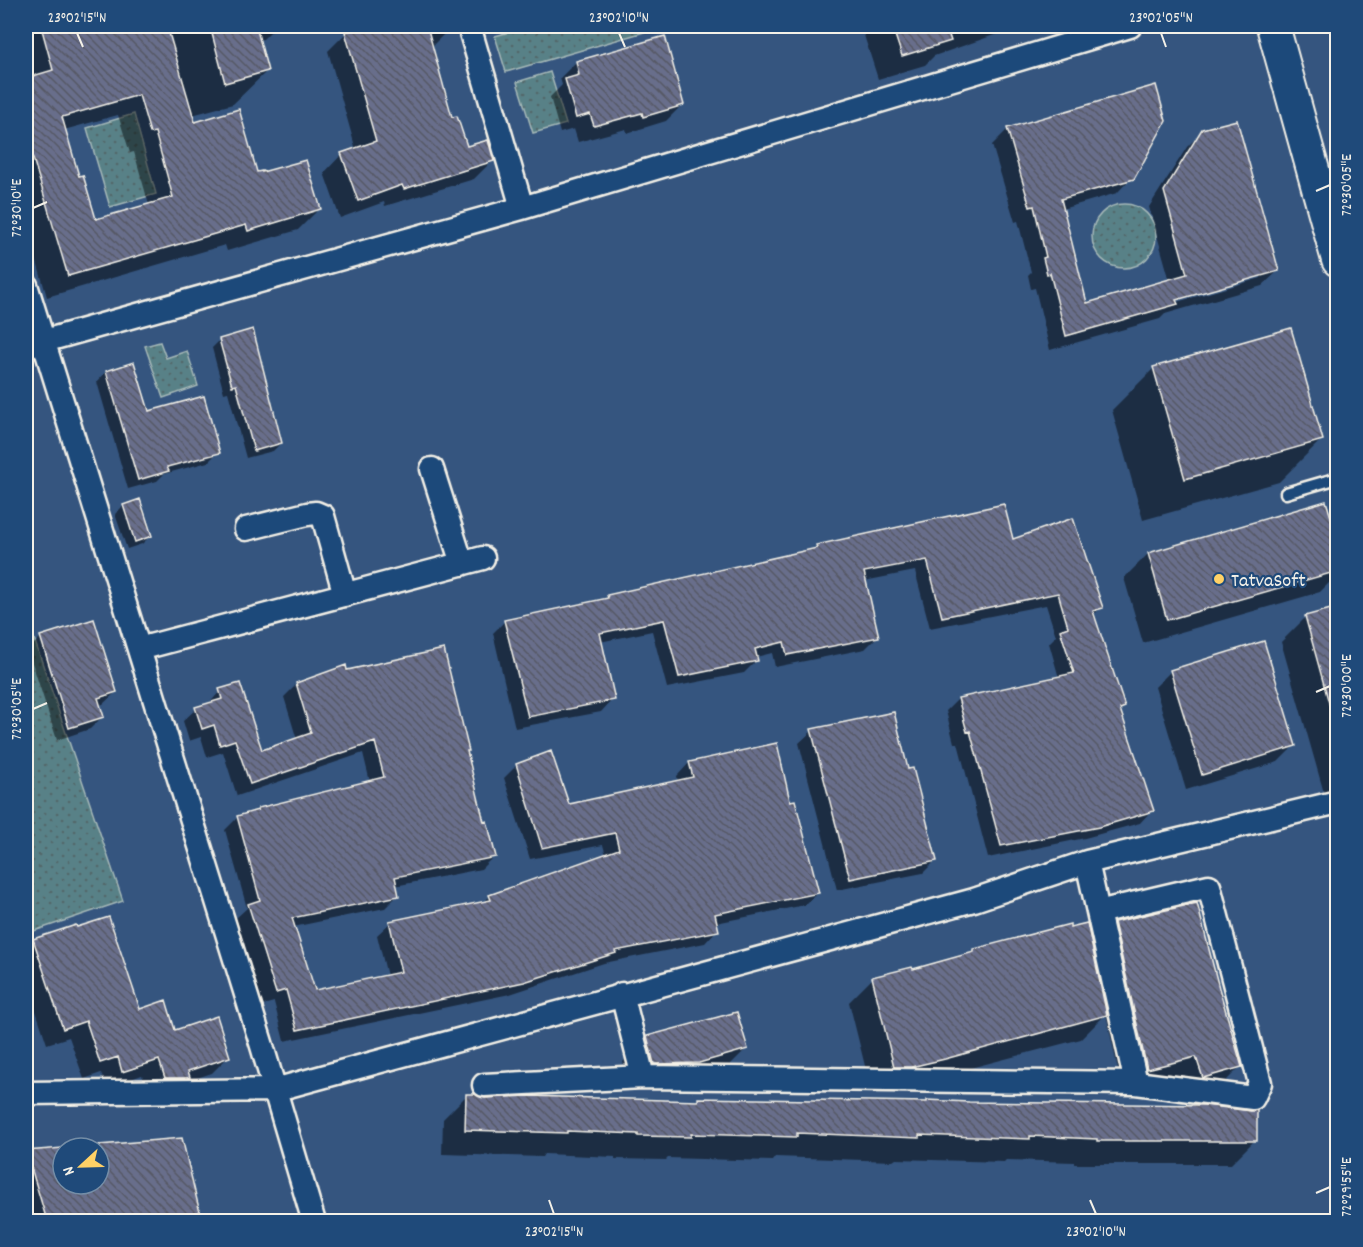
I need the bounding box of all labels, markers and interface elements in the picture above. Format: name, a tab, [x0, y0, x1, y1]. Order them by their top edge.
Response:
text: 23°02'15"N	[48, 8, 106, 30]
text: 23°02'10"N	[589, 8, 649, 30]
text: 23°02'05"N	[1129, 8, 1193, 30]
text: 72°30'05"E	[1337, 154, 1359, 216]
text: 72°30'10"E	[7, 179, 29, 237]
place label: TatvaSoft	[1231, 568, 1306, 596]
marker: TatvaSoft	[1212, 572, 1226, 586]
text: 72°30'00"E	[1337, 654, 1359, 718]
text: 72°30'05"E	[7, 678, 29, 740]
north arrow	[51, 1136, 111, 1196]
text: 72°29'55"E	[1337, 1157, 1359, 1217]
text: N	[57, 1163, 82, 1179]
text: 23°02'15"N	[525, 1222, 583, 1244]
text: 23°02'10"N	[1066, 1222, 1126, 1244]

